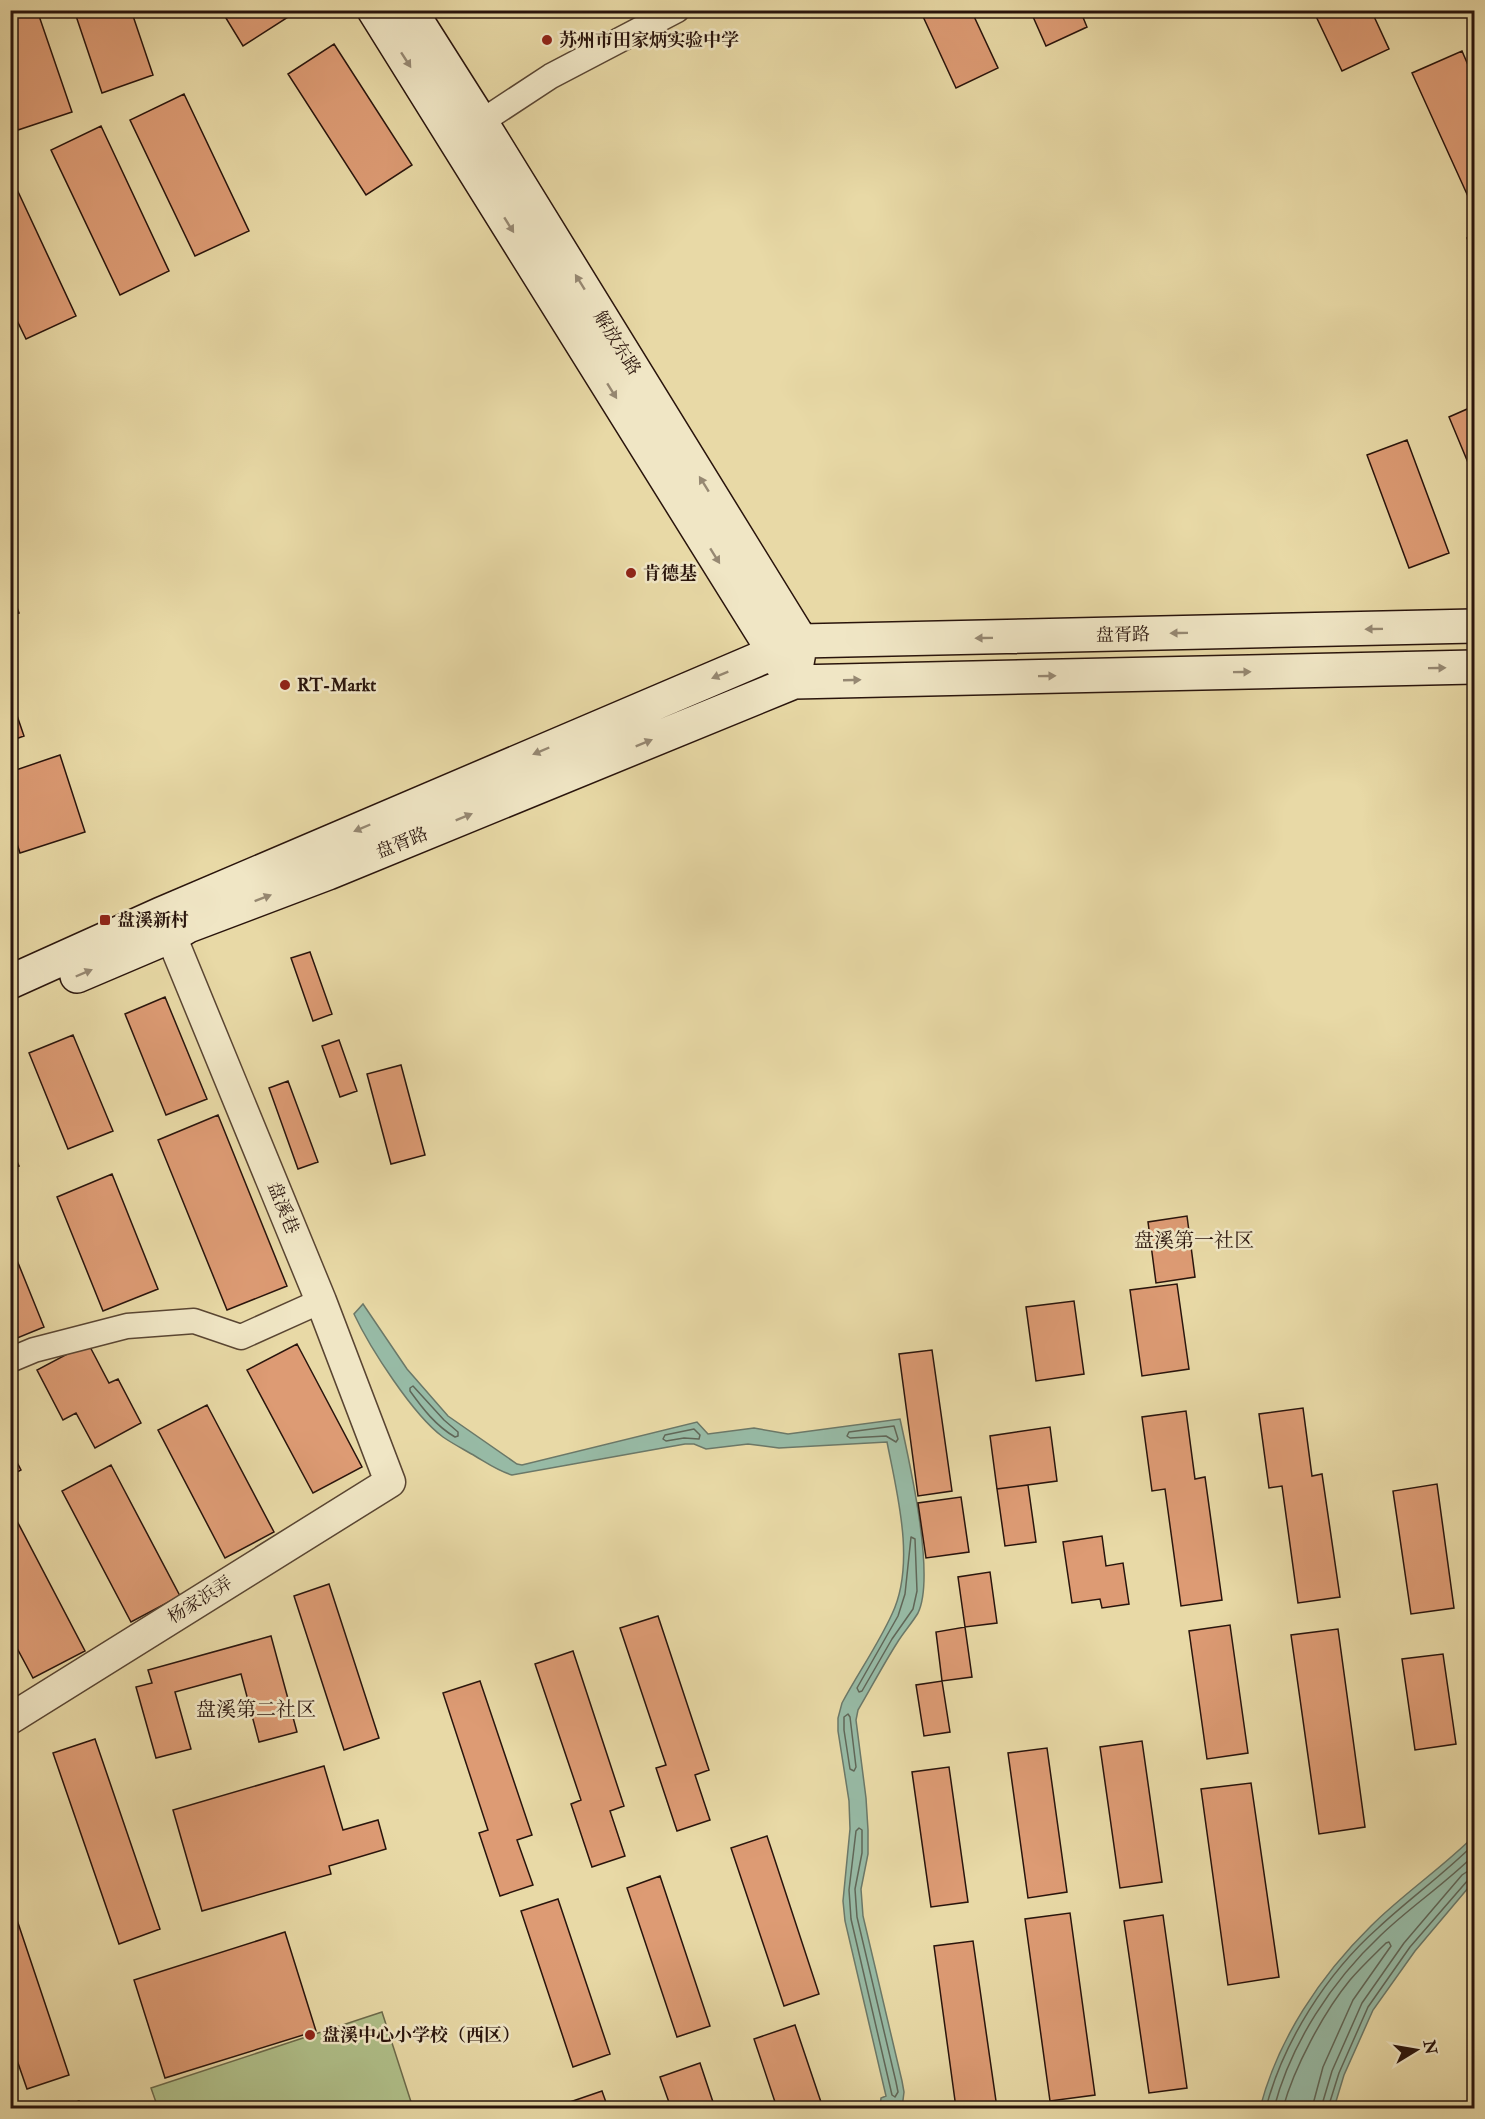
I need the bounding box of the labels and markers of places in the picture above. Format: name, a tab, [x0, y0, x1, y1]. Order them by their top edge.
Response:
place label: 苏州市田家炳实验中学	[559, 29, 739, 52]
marker: 苏州市田家炳实验中学	[540, 33, 554, 47]
place label: 肯德基	[643, 562, 697, 585]
marker: 肯德基	[624, 566, 638, 580]
place label: RT-Markt	[297, 674, 376, 697]
marker: RT-Markt	[278, 678, 292, 692]
place label: 盘溪新村	[117, 909, 189, 932]
marker: 盘溪新村	[98, 913, 112, 927]
place label: 盘溪中心小学校（西区）	[322, 2024, 520, 2047]
marker: 盘溪中心小学校（西区）	[303, 2028, 317, 2042]

